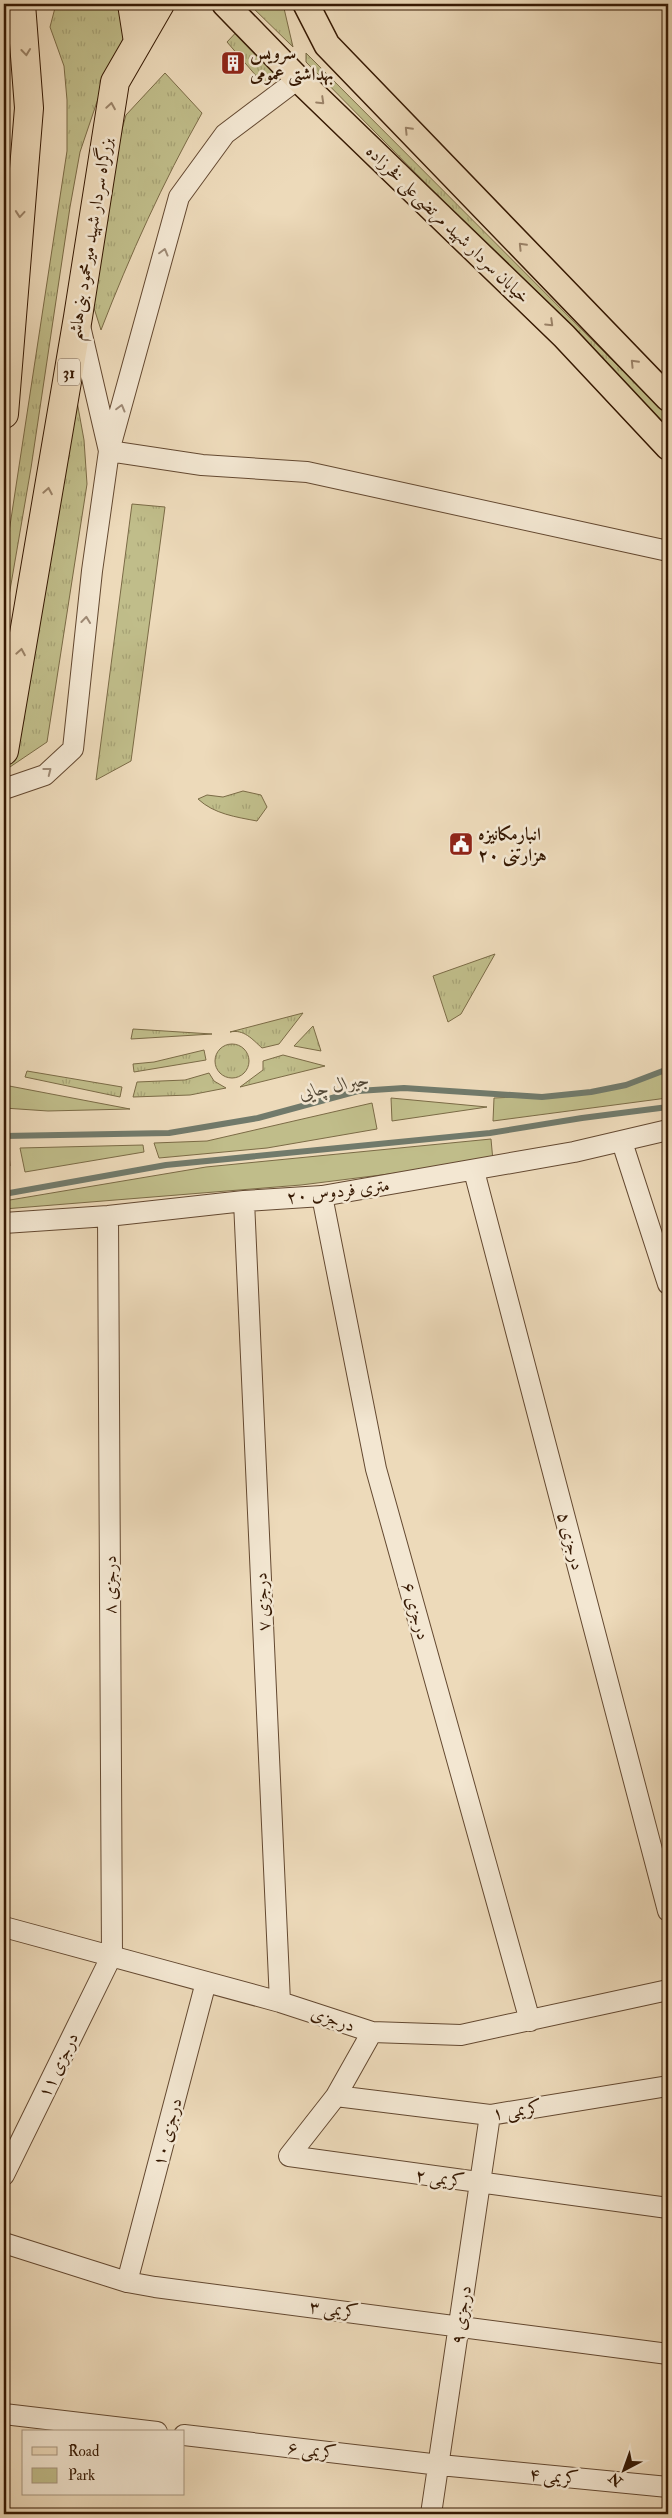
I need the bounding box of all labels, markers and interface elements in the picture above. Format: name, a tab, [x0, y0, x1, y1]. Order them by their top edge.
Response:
place label: سرویس بهداشتی عمومی	[249, 42, 334, 87]
one-way arrow	[20, 49, 31, 57]
building icon: سرویس بهداشتی عمومی	[220, 50, 246, 76]
one-way arrow	[315, 95, 324, 104]
one-way arrow	[105, 102, 116, 110]
one-way arrow	[405, 126, 414, 135]
street label: بزرگراه سردار شهید میرمحمود بنی‌هاشم	[62, 136, 124, 343]
street label: خیابان سردار شهید مرتضی‌علی فخرزاده	[360, 140, 534, 310]
one-way arrow	[15, 211, 26, 219]
one-way arrow	[519, 243, 528, 252]
one-way arrow	[158, 247, 169, 256]
one-way arrow	[545, 317, 554, 326]
road number: 31	[58, 358, 80, 386]
one-way arrow	[631, 360, 640, 369]
one-way arrow	[115, 404, 126, 413]
one-way arrow	[43, 487, 53, 496]
one-way arrow	[80, 616, 91, 624]
one-way arrow	[15, 647, 25, 656]
one-way arrow	[43, 767, 52, 776]
place label: انبارمکانیزه ۲۰ هزارتنی	[478, 823, 547, 867]
public building icon: انبارمکانیزه ۲۰ هزارتنی	[448, 831, 474, 857]
water label: جیرال چایی	[297, 1067, 372, 1106]
street label: ۲۰ متری فردوس	[285, 1174, 391, 1209]
street label: درجزی ۵	[552, 1510, 589, 1573]
street label: درجزی ۸	[99, 1555, 122, 1615]
street label: درجزی ۷	[249, 1572, 276, 1632]
street label: درجزی ۶	[396, 1580, 435, 1643]
street label: درجزی	[308, 2002, 358, 2037]
street label: درجزی ۱۱	[33, 2029, 84, 2102]
street label: درجزی ۱۰	[147, 2095, 188, 2169]
street label: کریمی ۱	[491, 2096, 543, 2125]
street label: کریمی ۲	[414, 2164, 466, 2193]
street label: درجزی ۹	[446, 2284, 477, 2346]
street label: کریمی ۳	[308, 2295, 360, 2324]
legend	[22, 2430, 185, 2496]
street label: کریمی ۶	[286, 2436, 338, 2465]
text: Road	[68, 2442, 100, 2461]
north arrow	[600, 2446, 650, 2496]
street label: کریمی ۴	[528, 2462, 580, 2491]
text: Park	[68, 2466, 95, 2485]
text: N	[605, 2469, 627, 2491]

